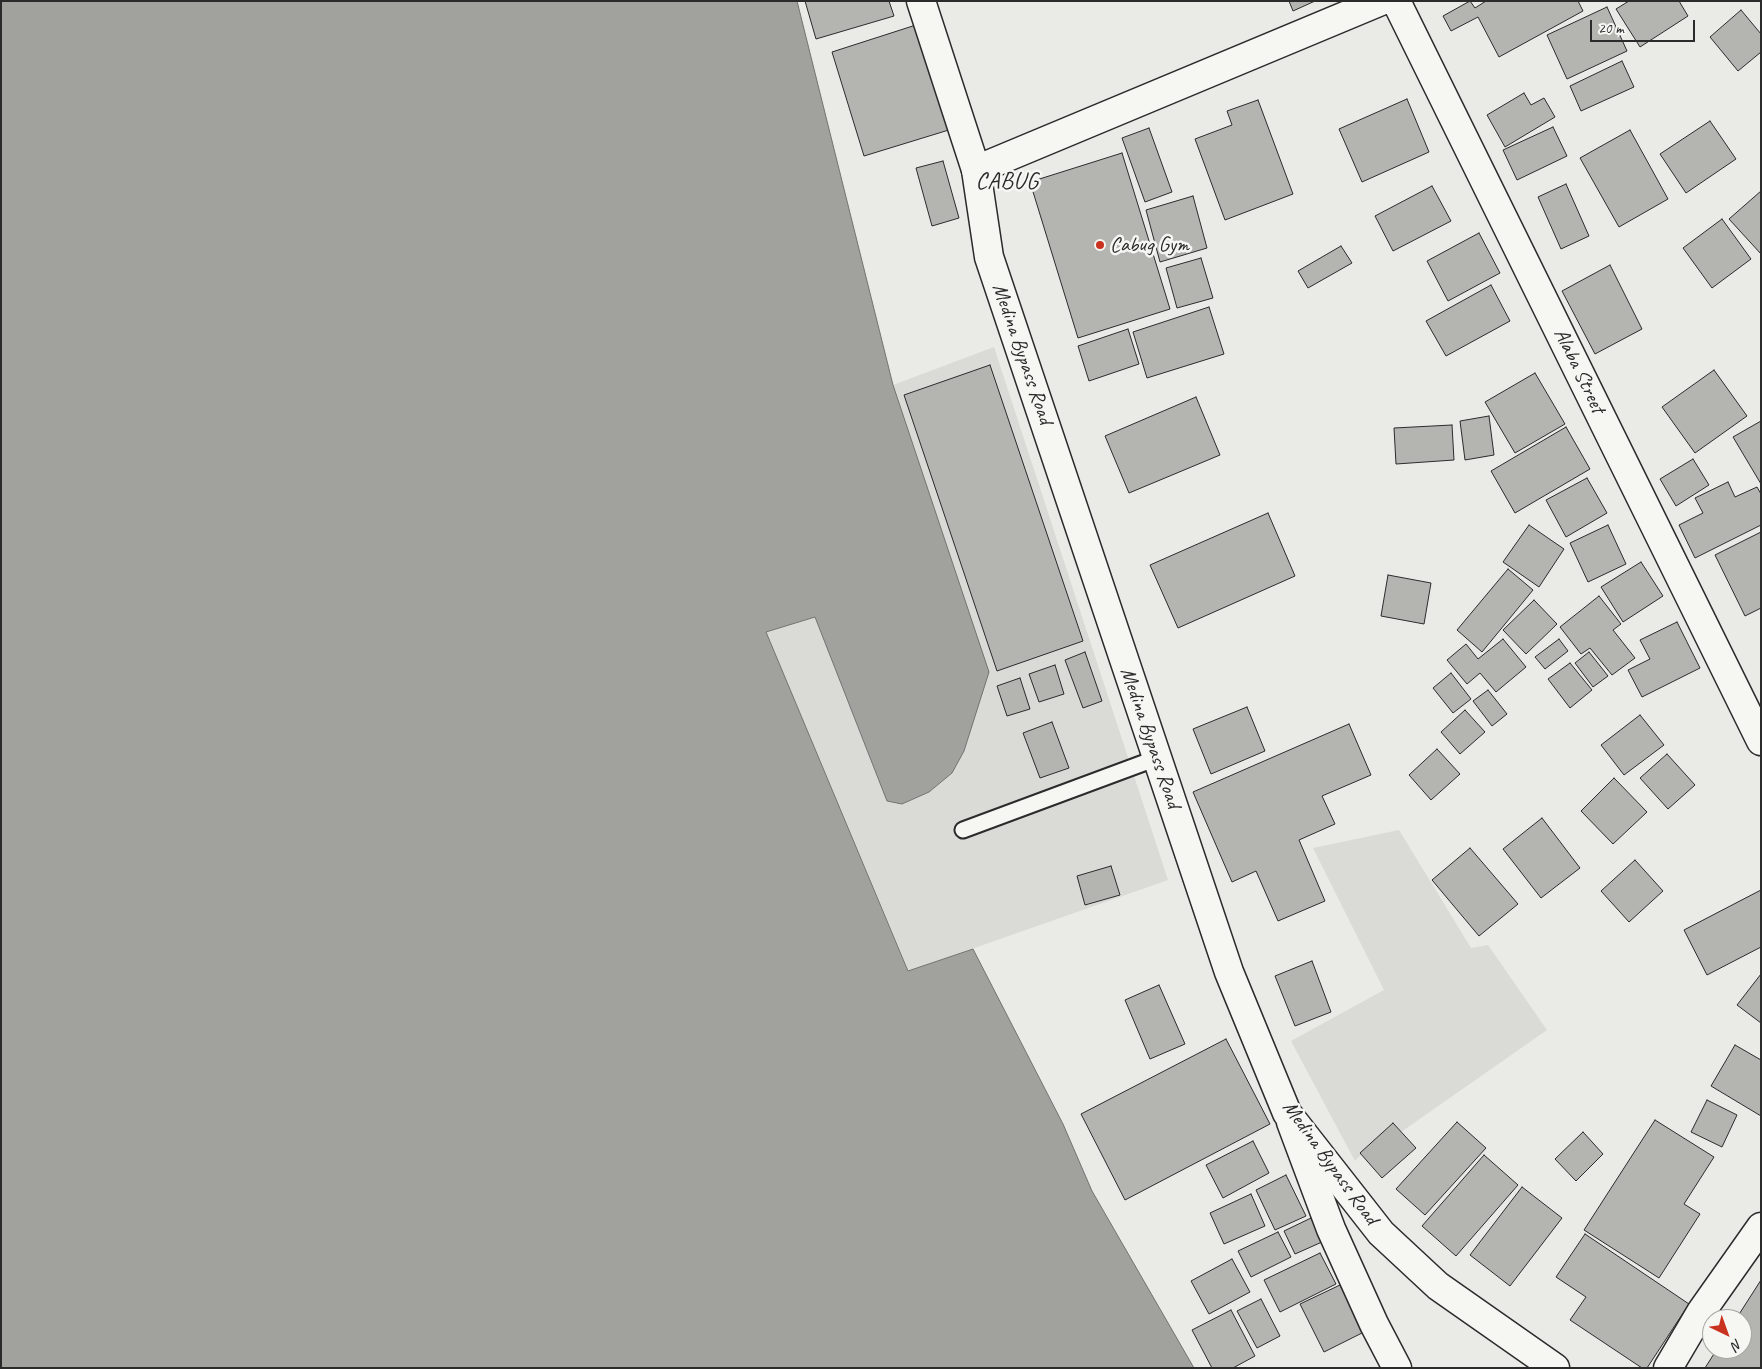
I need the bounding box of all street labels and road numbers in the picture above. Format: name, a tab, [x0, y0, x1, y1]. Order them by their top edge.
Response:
street label: Medina Bypass Road	[986, 280, 1058, 428]
street label: Alaba Street	[1548, 324, 1610, 418]
street label: Medina Bypass Road	[1114, 664, 1186, 812]
street label: Medina Bypass Road	[1277, 1096, 1383, 1230]

